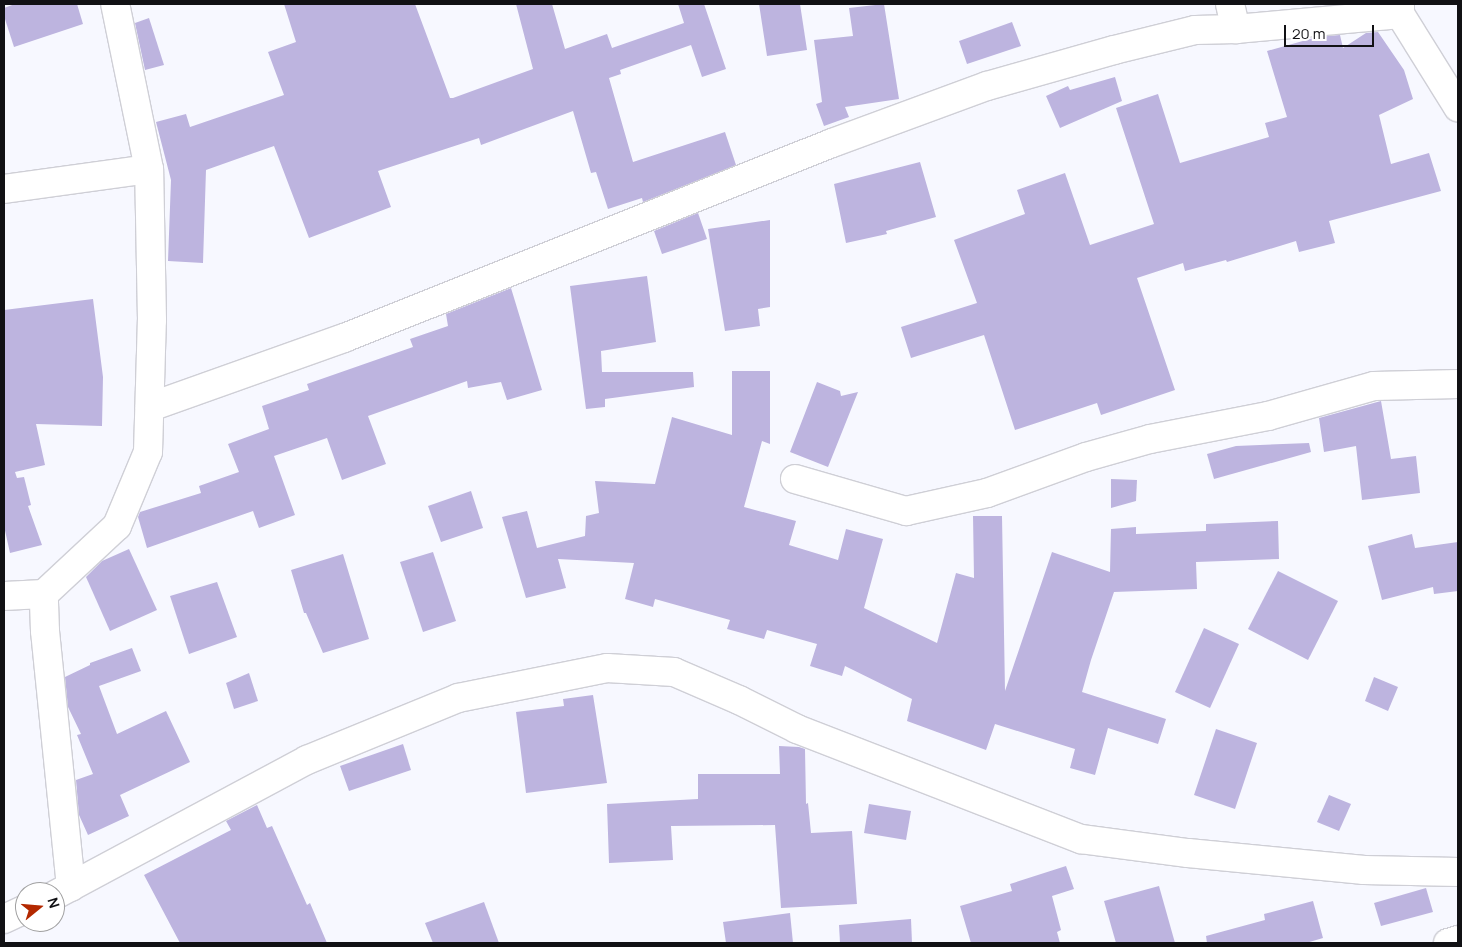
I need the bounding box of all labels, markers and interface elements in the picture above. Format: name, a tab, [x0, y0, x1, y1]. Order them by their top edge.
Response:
scale bar	[1287, 15, 1377, 47]
text: 20 m	[1292, 23, 1325, 44]
north arrow	[15, 882, 65, 932]
text: N	[43, 895, 64, 910]

